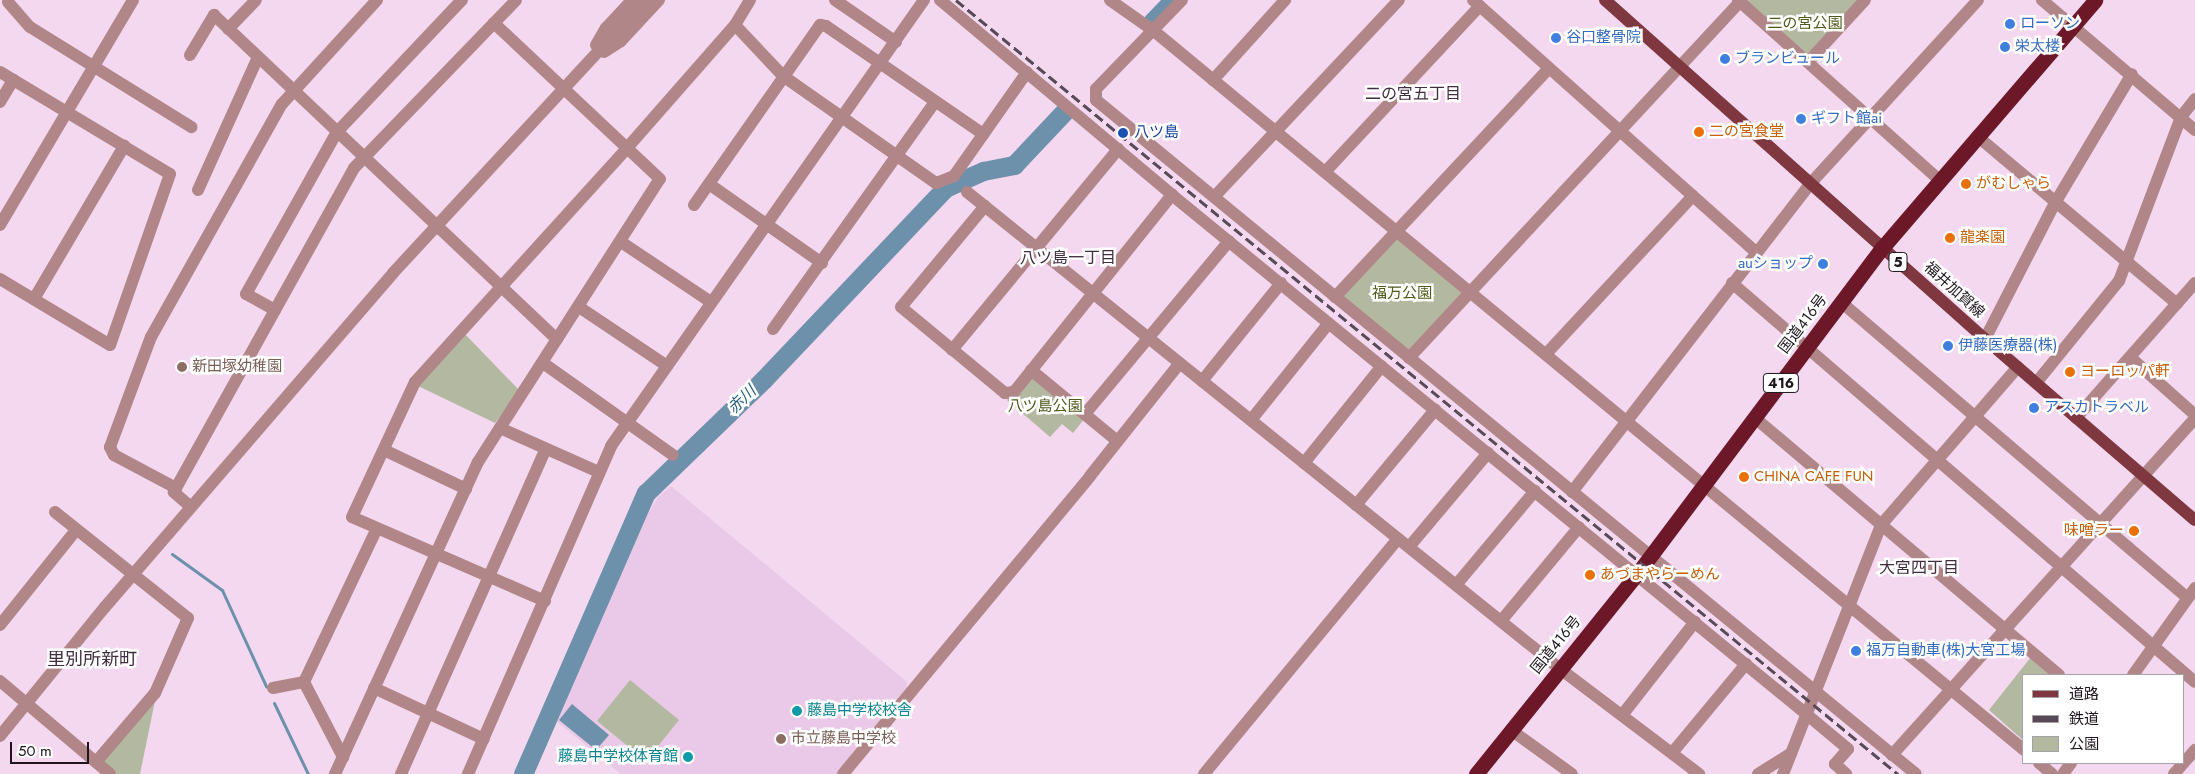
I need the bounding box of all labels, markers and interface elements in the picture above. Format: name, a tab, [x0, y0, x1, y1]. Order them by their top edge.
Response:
park label: 二の宮公園	[1768, 15, 1842, 33]
place label: ローソン	[2020, 15, 2080, 33]
marker: ローソン	[2004, 18, 2016, 30]
place label: 谷口整骨院	[1566, 29, 1641, 47]
marker: 谷口整骨院	[1550, 32, 1562, 44]
place label: 栄太楼	[2015, 38, 2060, 56]
marker: 栄太楼	[1999, 41, 2011, 53]
place label: ブランビュール	[1735, 50, 1840, 68]
marker: ブランビュール	[1719, 53, 1731, 65]
district label: 二の宮五丁目	[1365, 84, 1461, 104]
place label: ギフト館ai	[1811, 110, 1882, 128]
marker: ギフト館ai	[1795, 113, 1807, 125]
place label: 二の宮食堂	[1709, 123, 1784, 141]
place label: 八ツ島	[1134, 124, 1179, 142]
marker: 八ツ島	[1116, 126, 1130, 140]
marker: 二の宮食堂	[1693, 126, 1705, 138]
place label: がむしゃら	[1976, 175, 2051, 193]
marker: がむしゃら	[1960, 178, 1972, 190]
place label: 龍楽園	[1960, 229, 2005, 247]
marker: 龍楽園	[1944, 232, 1956, 244]
district label: 八ツ島一丁目	[1020, 248, 1116, 268]
road number: 5	[1888, 250, 1908, 274]
place label: auショップ	[1738, 255, 1813, 273]
marker: auショップ	[1817, 258, 1829, 270]
street label: 福井加賀線	[1920, 258, 1988, 322]
park label: 福万公園	[1372, 285, 1432, 303]
street label: 国道416号	[1775, 291, 1831, 357]
place label: 伊藤医療器(株)	[1958, 337, 2057, 355]
marker: 伊藤医療器(株)	[1942, 340, 1954, 352]
place label: 新田塚幼稚園	[192, 358, 282, 376]
marker: 新田塚幼稚園	[176, 361, 188, 373]
place label: ヨーロッパ軒	[2080, 363, 2170, 381]
marker: ヨーロッパ軒	[2064, 366, 2076, 378]
road number: 416	[1762, 372, 1800, 394]
water label: 赤川	[724, 382, 760, 418]
park label: 八ツ島公園	[1008, 398, 1082, 416]
place label: アスカトラベル	[2044, 399, 2149, 417]
marker: アスカトラベル	[2028, 402, 2040, 414]
place label: CHINA CAFE FUN	[1754, 468, 1873, 486]
marker: CHINA CAFE FUN	[1738, 471, 1750, 483]
place label: 味噌ラー	[2064, 522, 2124, 540]
marker: 味噌ラー	[2128, 525, 2140, 537]
district label: 大宮四丁目	[1879, 558, 1959, 578]
place label: あづまやらーめん	[1600, 566, 1720, 584]
marker: あづまやらーめん	[1584, 569, 1596, 581]
street label: 国道416号	[1527, 612, 1585, 678]
place label: 福万自動車(株)大宮工場	[1866, 642, 2025, 660]
marker: 福万自動車(株)大宮工場	[1850, 645, 1862, 657]
district label: 里別所新町	[47, 648, 137, 670]
legend	[2022, 674, 2185, 764]
text: 道路	[2069, 683, 2099, 705]
place label: 藤島中学校校舎	[807, 702, 912, 720]
marker: 藤島中学校校舎	[791, 705, 803, 717]
text: 鉄道	[2069, 708, 2099, 730]
place label: 市立藤島中学校	[791, 730, 896, 748]
scale bar	[12, 732, 91, 764]
marker: 市立藤島中学校	[775, 733, 787, 745]
text: 公園	[2069, 733, 2099, 755]
text: 50 m	[18, 740, 52, 762]
place label: 藤島中学校体育館	[558, 748, 678, 766]
marker: 藤島中学校体育館	[682, 751, 694, 763]

